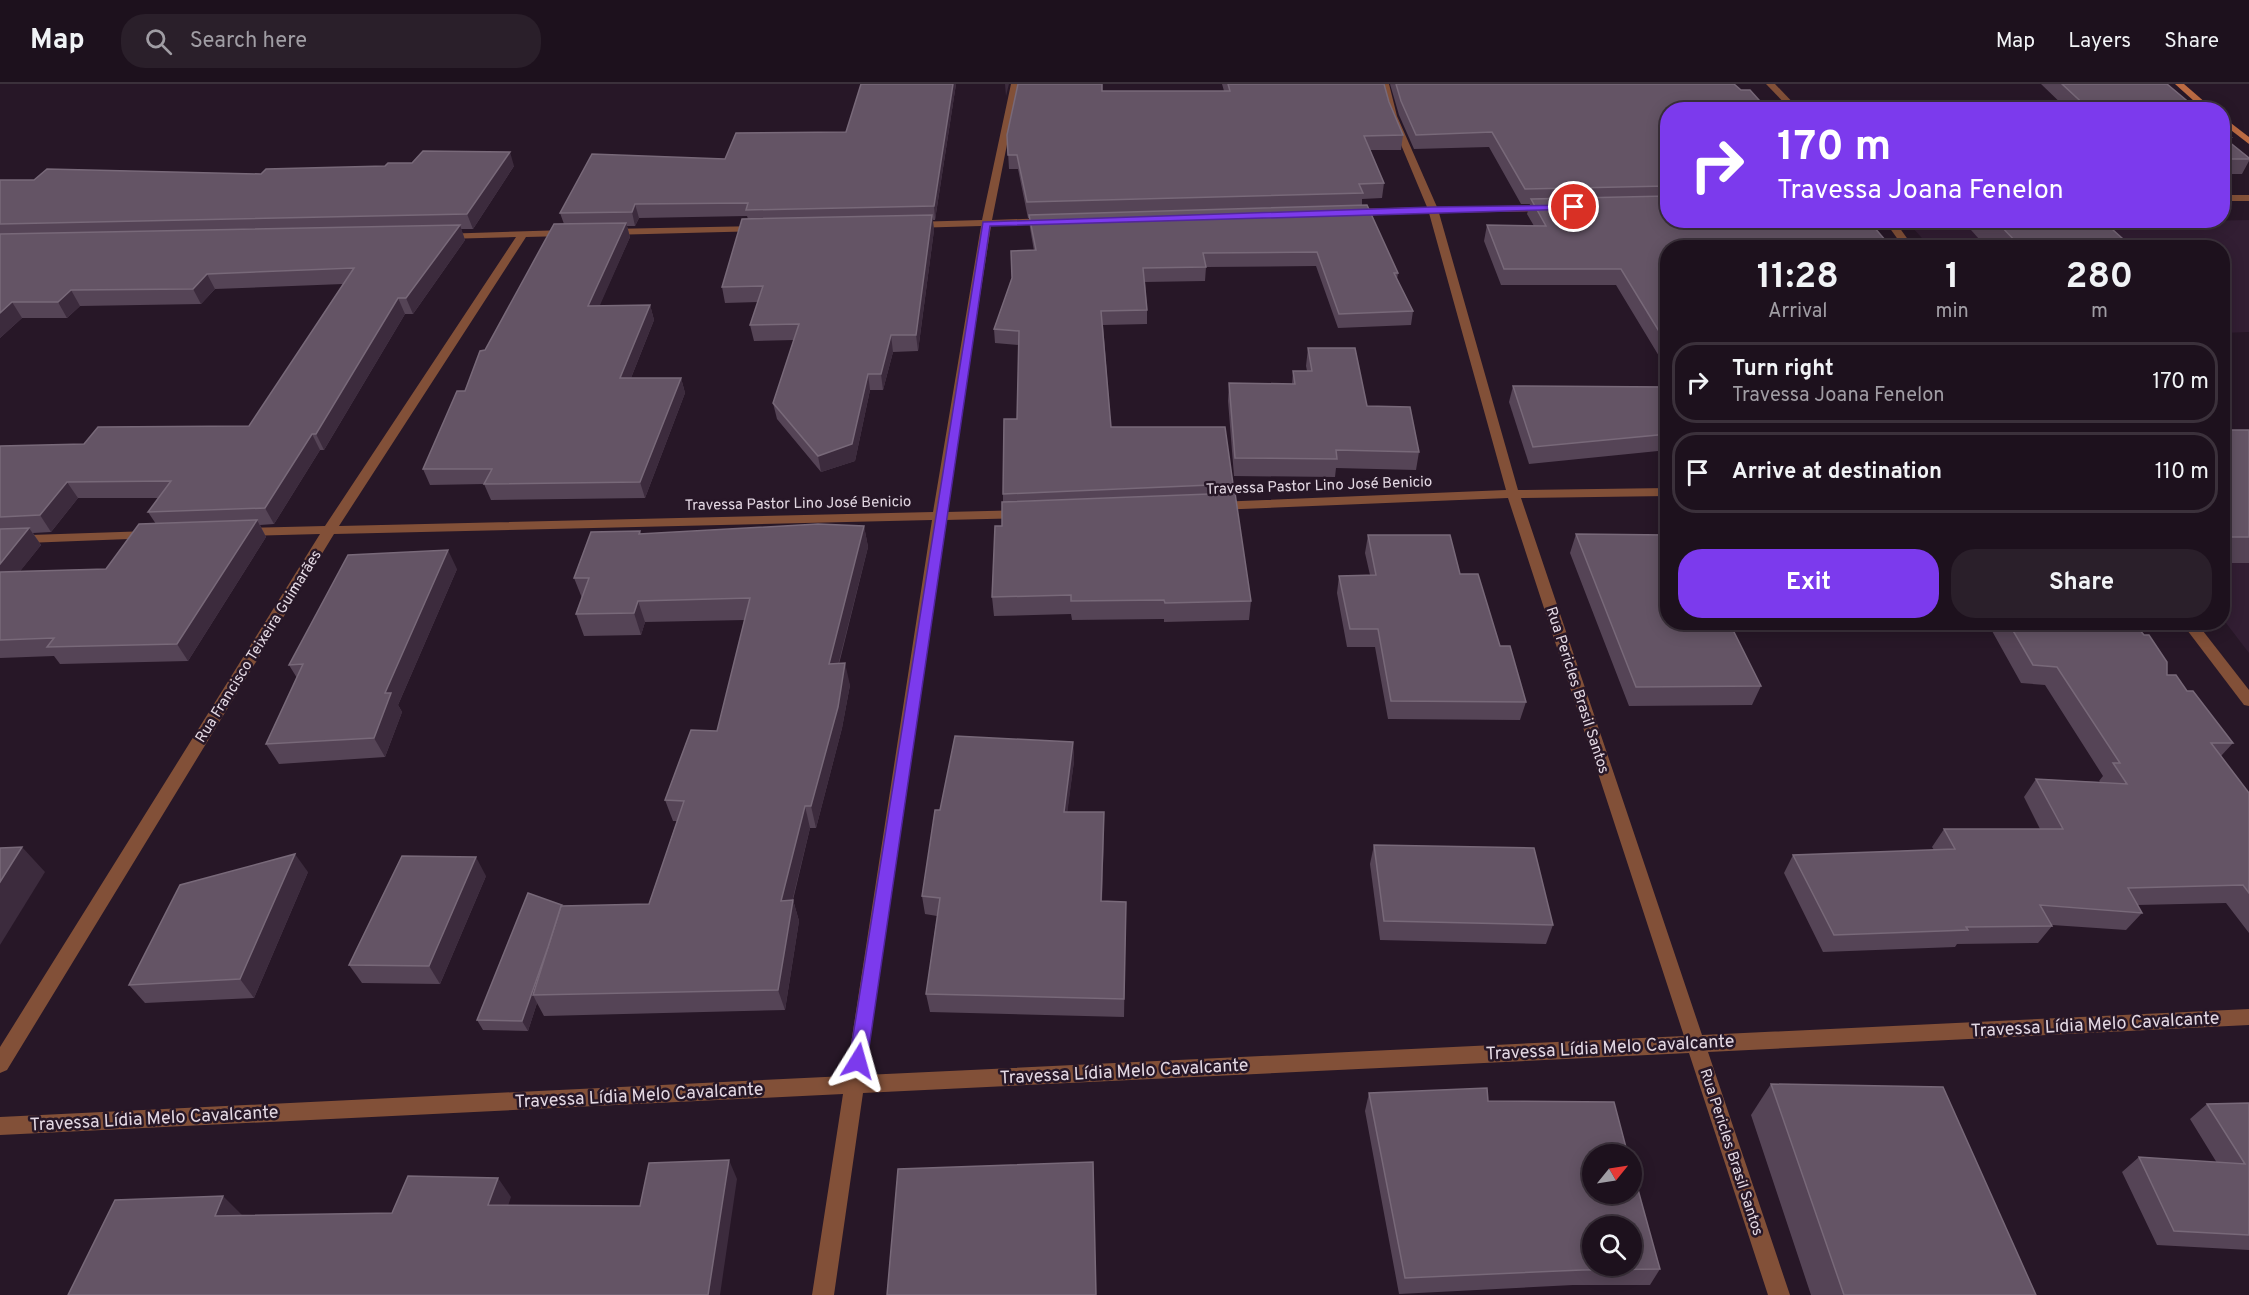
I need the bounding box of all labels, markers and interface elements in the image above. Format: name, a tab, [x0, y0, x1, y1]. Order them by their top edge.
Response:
search box	[121, 14, 541, 68]
text: Map	[30, 23, 85, 59]
icon: search	[142, 25, 175, 58]
text: Search here	[190, 28, 307, 55]
text: Map	[1996, 28, 2035, 55]
text: Layers	[2068, 28, 2131, 55]
text: Share	[2164, 28, 2219, 55]
text: 170 m	[1777, 122, 1891, 175]
icon: right	[1678, 126, 1756, 204]
text: Travessa Joana Fenelon	[1777, 174, 2064, 208]
pin	[1548, 181, 1599, 232]
icon: arrive	[1557, 190, 1590, 223]
text: 11:28	[1757, 255, 1839, 301]
text: 1	[1945, 255, 1959, 301]
text: 280	[2066, 255, 2133, 301]
text: Arrival	[1768, 299, 1828, 325]
text: min	[1936, 299, 1969, 325]
text: m	[2091, 299, 2108, 325]
text: Turn right	[1732, 356, 1834, 383]
icon: right	[1681, 366, 1714, 399]
text: 170 m	[2152, 369, 2209, 396]
text: Travessa Joana Fenelon	[1732, 383, 1944, 409]
icon: arrive	[1681, 456, 1714, 489]
text: Arrive at destination	[1732, 459, 1942, 486]
text: 110 m	[2155, 459, 2209, 486]
street label: Travessa Pastor Lino José Benicio	[1206, 473, 1433, 500]
street label: Travessa Pastor Lino José Benicio	[685, 493, 911, 516]
street label: Rua Francisco Teixeira Guimarães	[192, 547, 327, 747]
button: Exit	[1678, 549, 1939, 618]
button: Share	[1951, 549, 2212, 618]
street label: Rua Pericles Brasil Santos	[1541, 605, 1613, 776]
street label: Travessa Lídia Melo Cavalcante	[1970, 1007, 2220, 1043]
position arrow	[826, 1029, 890, 1093]
street label: Travessa Lídia Melo Cavalcante	[1485, 1030, 1735, 1066]
street label: Travessa Lídia Melo Cavalcante	[999, 1054, 1249, 1090]
street label: Rua Pericles Brasil Santos	[1695, 1067, 1767, 1238]
street label: Travessa Lídia Melo Cavalcante	[514, 1078, 764, 1114]
street label: Travessa Lídia Melo Cavalcante	[29, 1101, 279, 1137]
north arrow	[1582, 1144, 1642, 1204]
map controls	[1582, 1144, 1642, 1276]
button: search	[1582, 1216, 1642, 1276]

